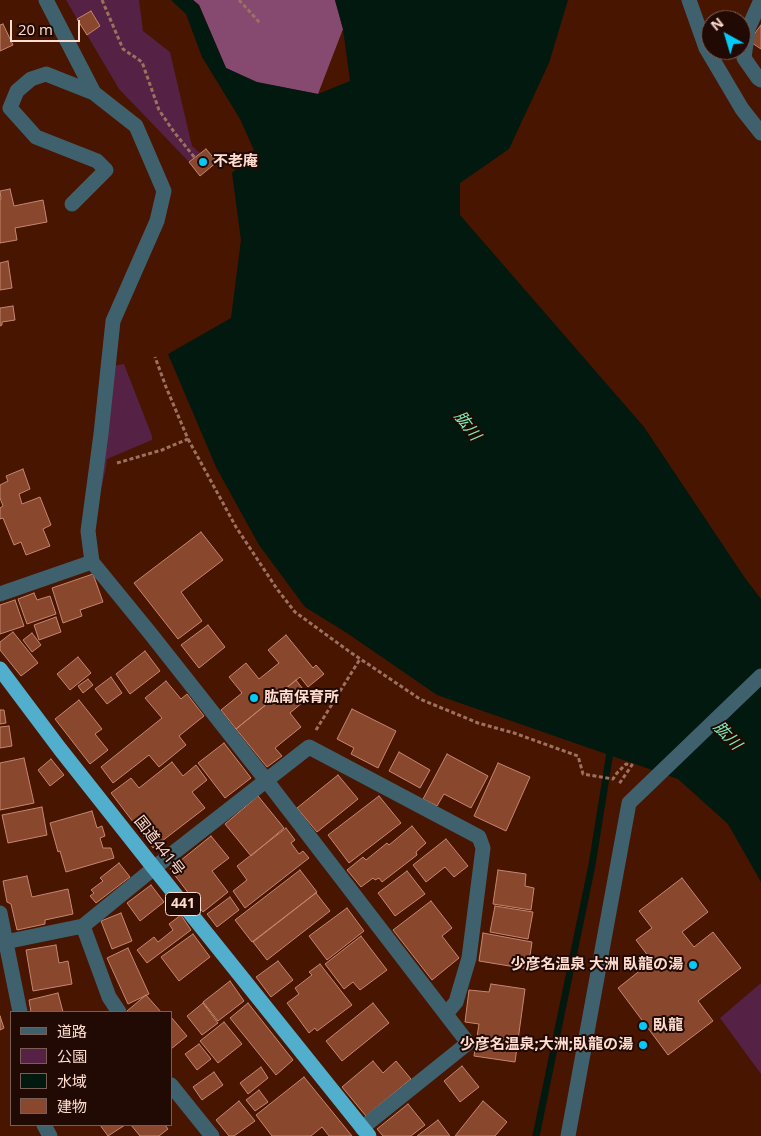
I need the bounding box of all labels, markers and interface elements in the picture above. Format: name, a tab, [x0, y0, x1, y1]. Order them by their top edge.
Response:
scale bar	[12, 10, 82, 42]
north arrow	[701, 10, 751, 60]
text: N	[706, 13, 727, 35]
text: 20 m	[18, 19, 53, 39]
place label: 不老庵	[213, 153, 258, 171]
marker: 不老庵	[197, 156, 209, 168]
water label: 肱川	[450, 407, 484, 445]
place label: 肱南保育所	[264, 689, 339, 707]
marker: 肱南保育所	[248, 692, 260, 704]
water label: 肱川	[709, 718, 745, 754]
street label: 国道441号	[130, 813, 188, 879]
road number: 441	[166, 892, 200, 916]
place label: 少彦名温泉 大洲 臥龍の湯	[510, 956, 683, 974]
marker: 少彦名温泉 大洲 臥龍の湯	[687, 959, 699, 971]
legend	[10, 1011, 172, 1126]
place label: 臥龍	[653, 1017, 683, 1035]
marker: 臥龍	[637, 1020, 649, 1032]
text: 道路	[57, 1021, 87, 1041]
place label: 少彦名温泉;大洲;臥龍の湯	[459, 1036, 633, 1054]
marker: 少彦名温泉;大洲;臥龍の湯	[637, 1039, 649, 1051]
text: 公園	[57, 1046, 87, 1066]
text: 水域	[57, 1071, 87, 1091]
text: 建物	[57, 1096, 87, 1116]

